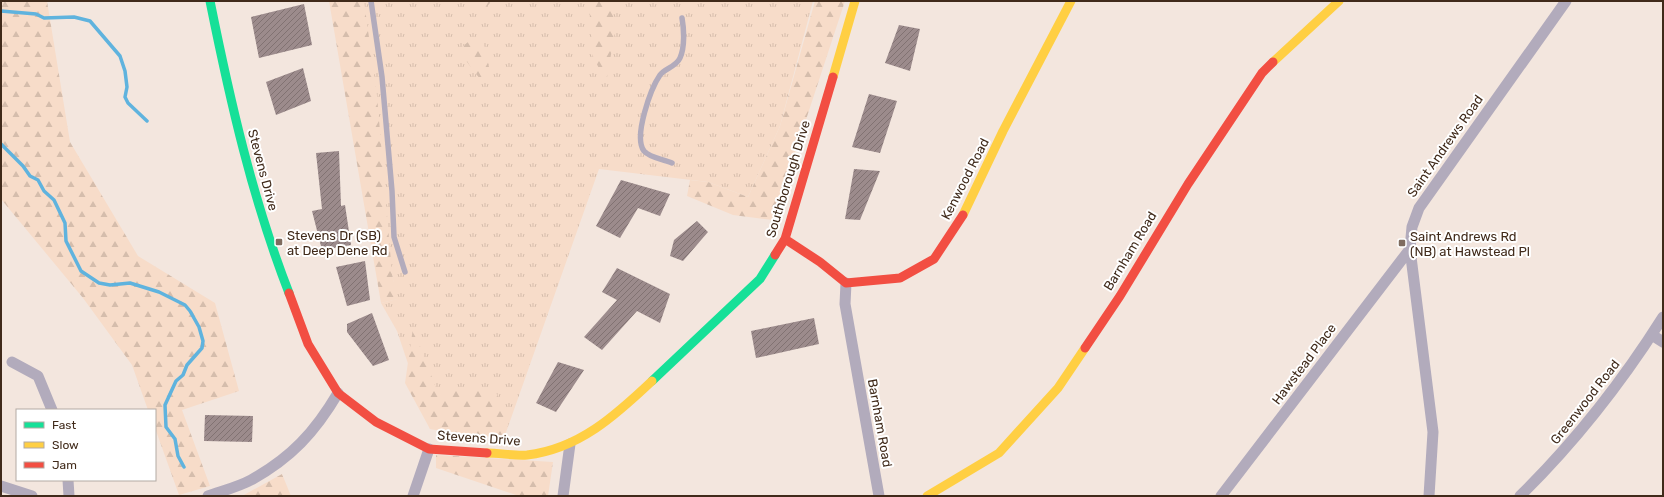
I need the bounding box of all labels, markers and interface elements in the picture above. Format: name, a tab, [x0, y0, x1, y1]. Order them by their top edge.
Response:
street label: Saint Andrews Road	[1404, 92, 1486, 200]
street label: Southborough Drive	[763, 119, 814, 240]
street label: Stevens Drive	[245, 128, 281, 212]
street label: Kenwood Road	[938, 136, 992, 222]
street label: Barnham Road	[1101, 209, 1159, 293]
place label: Stevens Dr (SB) at Deep Dene Rd	[287, 228, 388, 258]
place label: Saint Andrews Rd (NB) at Hawstead Pl	[1410, 229, 1530, 259]
marker: Stevens Dr (SB) at Deep Dene Rd	[274, 237, 284, 247]
marker: Saint Andrews Rd (NB) at Hawstead Pl	[1397, 238, 1407, 248]
street label: Hawstead Place	[1269, 321, 1339, 407]
street label: Greenwood Road	[1547, 357, 1623, 447]
street label: Barnham Road	[865, 378, 895, 468]
legend	[16, 409, 156, 481]
text: Fast	[52, 418, 76, 432]
street label: Stevens Drive	[437, 428, 521, 448]
text: Slow	[52, 438, 79, 452]
text: Jam	[52, 458, 77, 472]

